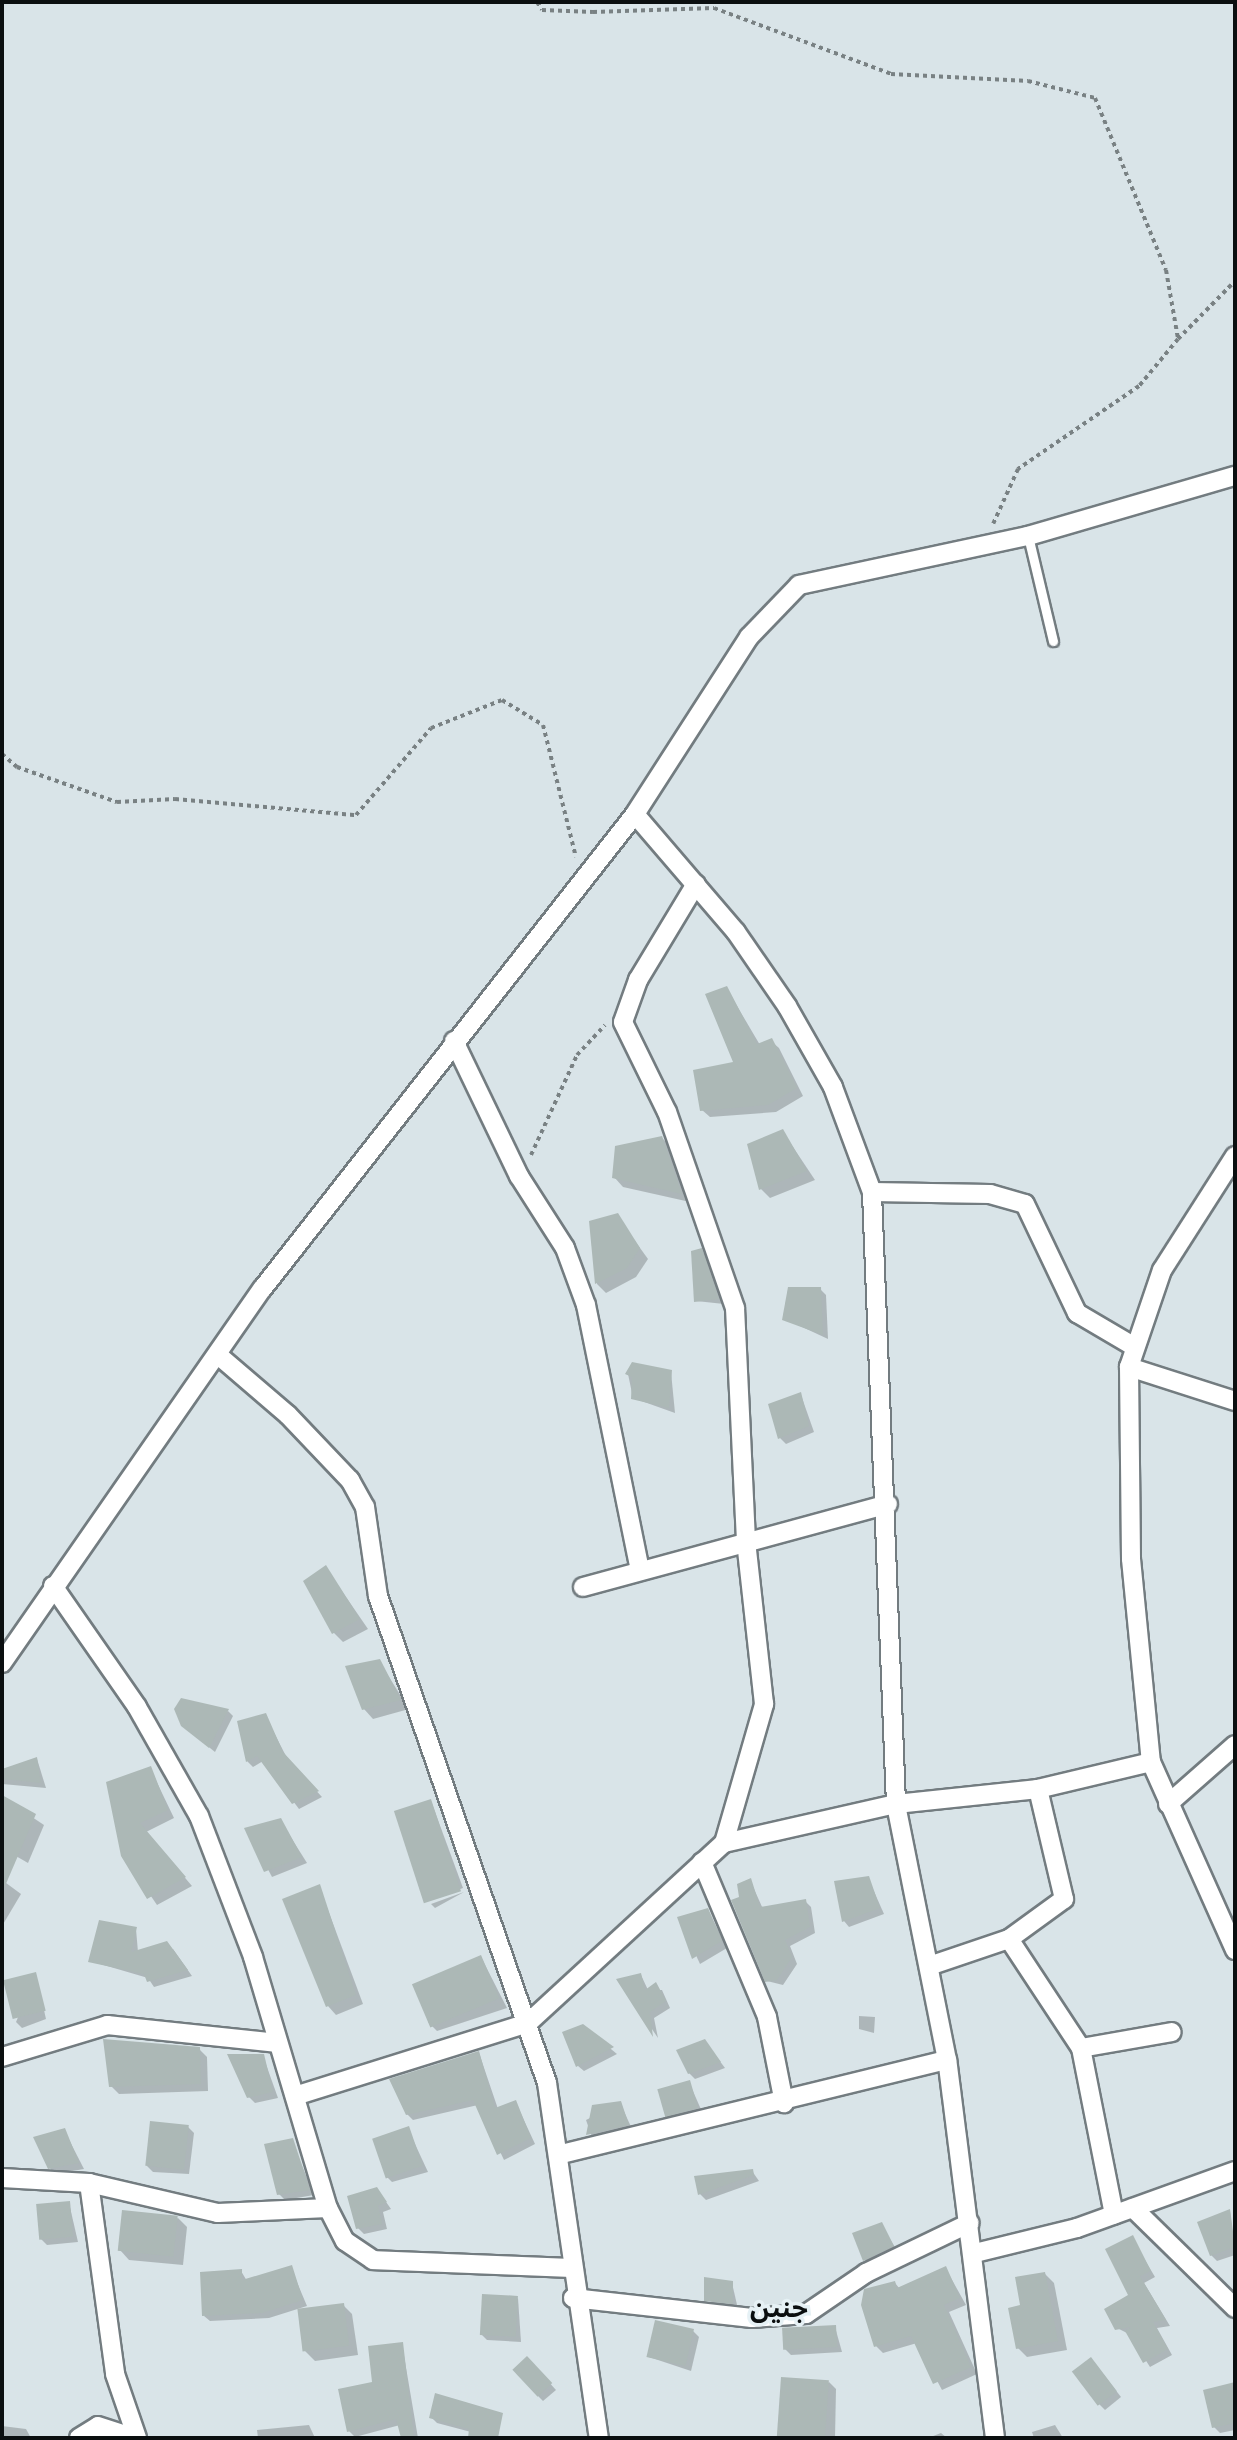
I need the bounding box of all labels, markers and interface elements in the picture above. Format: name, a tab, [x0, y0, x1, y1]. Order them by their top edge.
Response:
district label: جنين	[750, 2293, 808, 2325]

